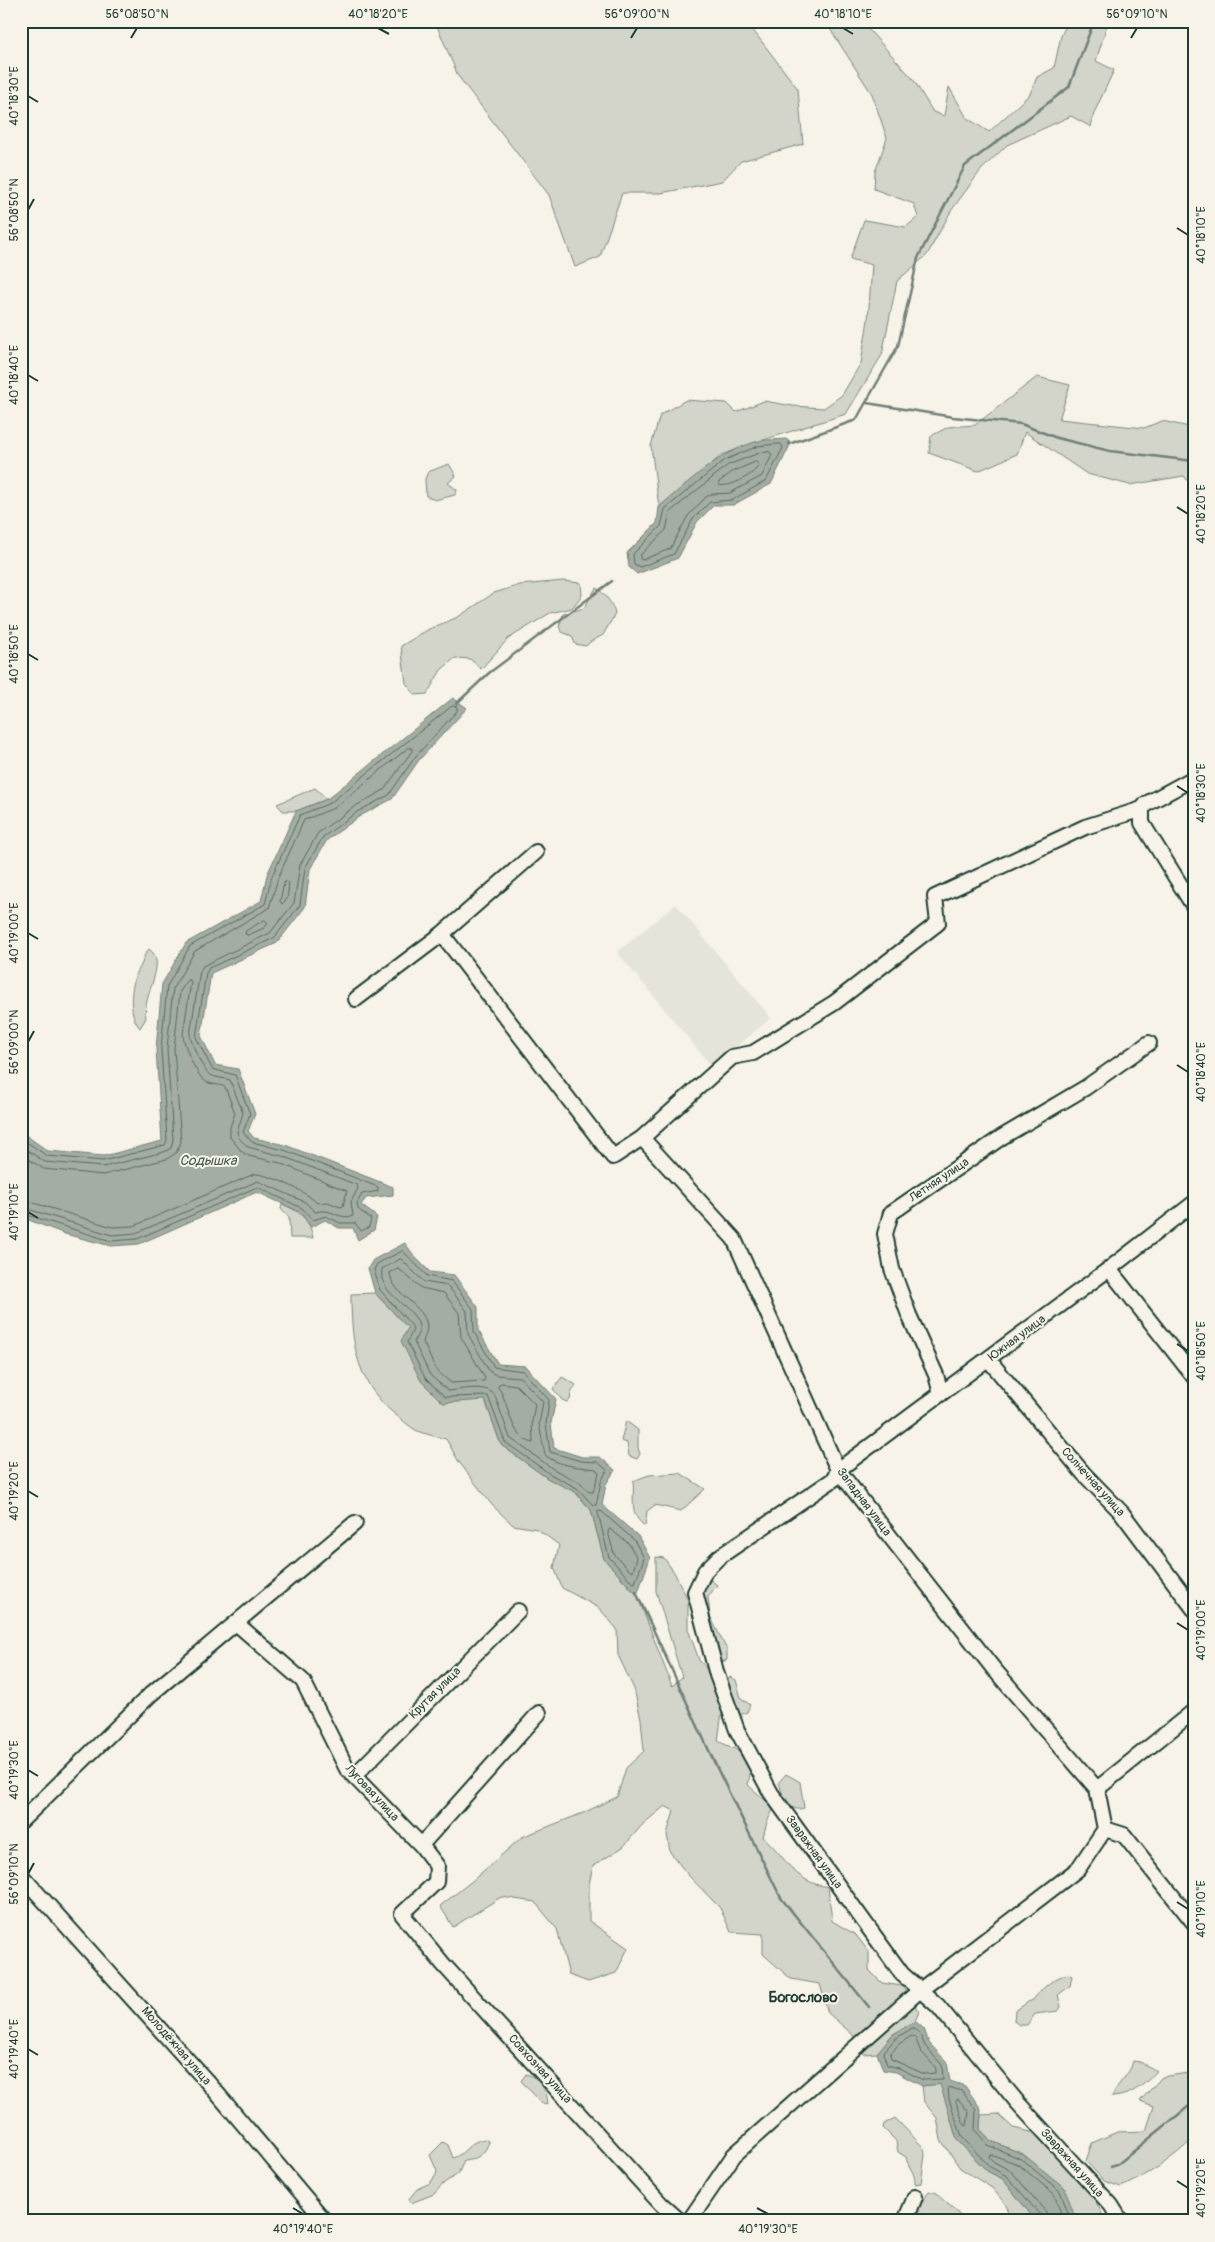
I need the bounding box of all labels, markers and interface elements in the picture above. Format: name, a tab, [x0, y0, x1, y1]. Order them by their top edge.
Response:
text: 56°08'50"N	[105, 7, 169, 22]
text: 40°18'20"E	[348, 7, 408, 22]
text: 56°09'00"N	[605, 7, 669, 22]
text: 40°18'10"E	[814, 7, 872, 22]
text: 56°09'10"N	[1106, 7, 1168, 22]
text: 40°18'30"E	[7, 66, 22, 126]
text: 56°08'50"N	[7, 178, 22, 242]
text: 40°18'10"E	[1194, 206, 1209, 264]
text: 40°18'40"E	[7, 345, 22, 405]
text: 40°18'20"E	[1194, 484, 1209, 544]
text: 40°18'50"E	[7, 624, 22, 684]
text: 40°18'30"E	[1194, 763, 1209, 823]
text: 40°19'00"E	[7, 902, 22, 964]
text: 56°09'00"N	[7, 1010, 22, 1074]
text: 40°18'40"E	[1194, 1042, 1209, 1102]
water label: Содышка	[179, 1152, 238, 1169]
street label: Летняя улица	[905, 1154, 972, 1206]
text: 40°19'10"E	[7, 1183, 22, 1241]
street label: Южная улица	[985, 1311, 1049, 1364]
text: 40°18'50"E	[1194, 1321, 1209, 1381]
street label: Солнечная улица	[1058, 1444, 1128, 1520]
text: 40°19'20"E	[7, 1461, 22, 1521]
street label: Западная улица	[834, 1465, 895, 1539]
text: 40°19'00"E	[1194, 1599, 1209, 1661]
street label: Крутая улица	[406, 1664, 464, 1722]
text: 40°19'30"E	[7, 1740, 22, 1800]
street label: Луговая улица	[341, 1761, 402, 1825]
street label: Завражная улица	[782, 1812, 846, 1892]
text: 56°09'10"N	[7, 1843, 22, 1905]
text: 40°19'10"E	[1194, 1880, 1209, 1938]
district label: Богослово	[768, 1988, 838, 2007]
street label: Молодёжная улица	[138, 2004, 214, 2089]
text: 40°19'40"E	[7, 2019, 22, 2079]
street label: Совхозная улица	[505, 2031, 575, 2107]
street label: Завражная улица	[1037, 2126, 1107, 2201]
text: 40°19'20"E	[1194, 2158, 1209, 2218]
text: 40°19'40"E	[273, 2222, 333, 2237]
text: 40°19'30"E	[738, 2222, 798, 2237]

